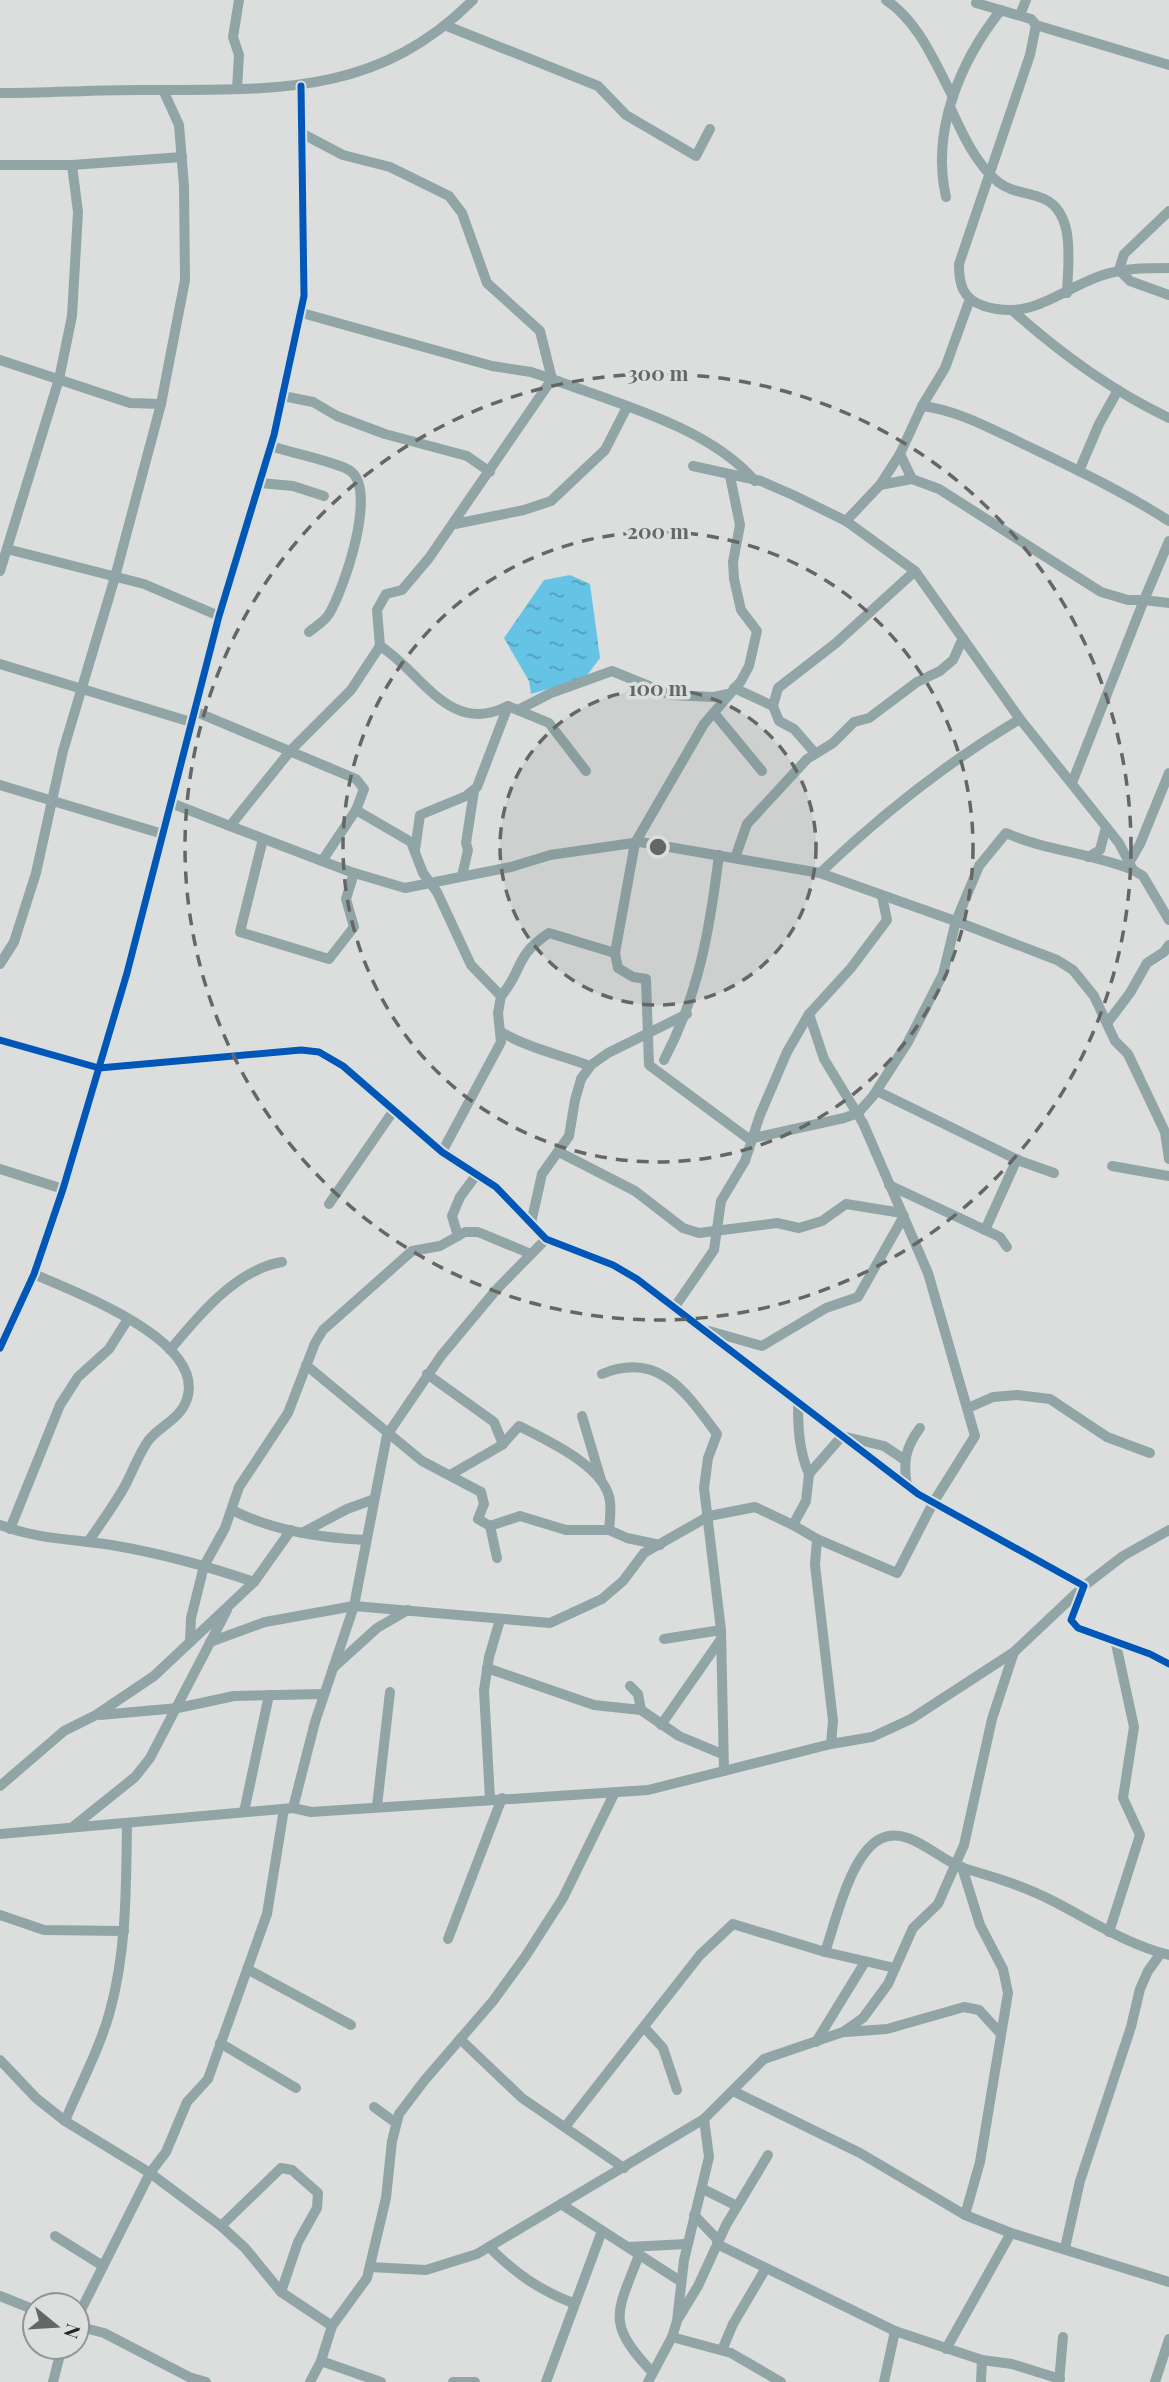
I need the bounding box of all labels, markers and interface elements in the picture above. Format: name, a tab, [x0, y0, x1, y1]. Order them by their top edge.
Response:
text: 300 m	[627, 358, 689, 386]
text: 200 m	[627, 516, 689, 544]
text: 100 m	[628, 673, 688, 701]
centre of rings	[646, 835, 670, 859]
north arrow	[21, 2291, 91, 2361]
text: N	[59, 2321, 88, 2342]

